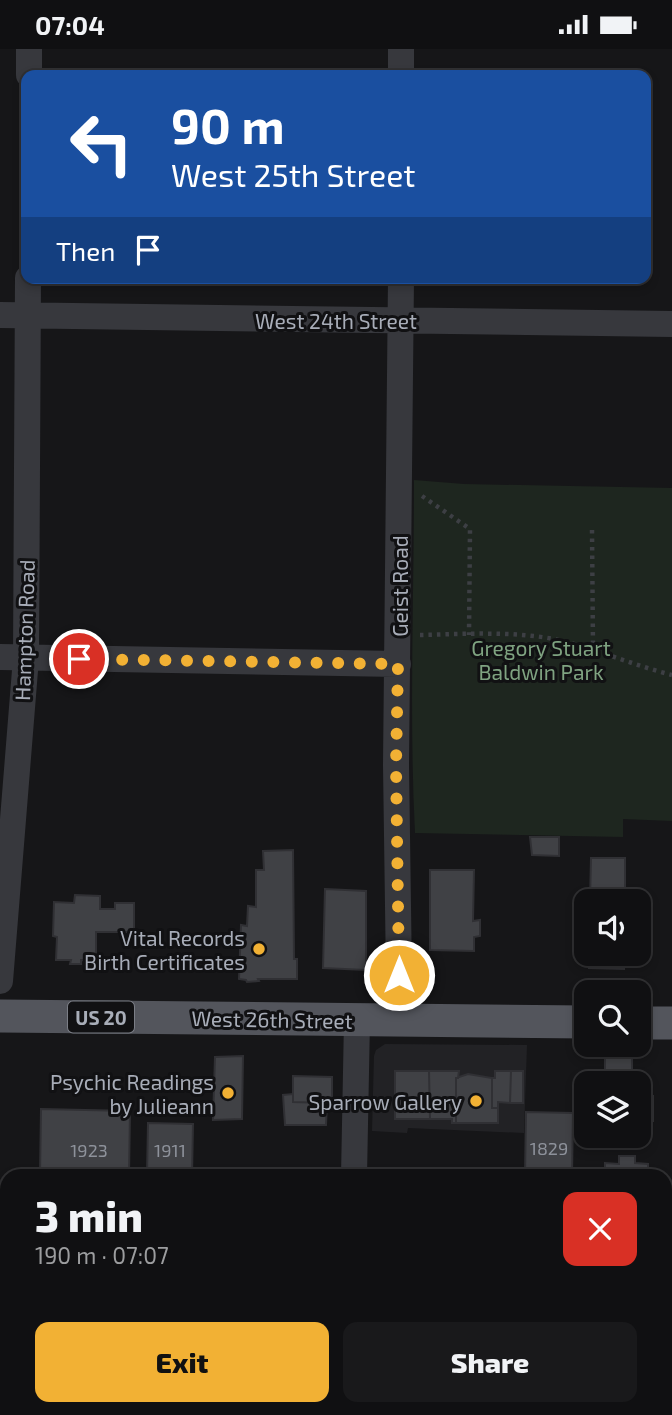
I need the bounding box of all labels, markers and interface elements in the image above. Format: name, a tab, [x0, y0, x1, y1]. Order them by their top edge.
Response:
text: 07:04	[35, 9, 105, 40]
text: 90 m	[171, 95, 285, 154]
icon: left	[56, 98, 147, 189]
text: West 25th Street	[171, 155, 416, 193]
icon: arrive	[129, 231, 167, 269]
text: Then	[56, 235, 115, 266]
street label: West 24th Street	[255, 308, 417, 333]
street label: Geist Road	[387, 535, 412, 637]
street label: Hampton Road	[9, 559, 39, 701]
pin	[49, 629, 109, 689]
park label: Gregory Stuart Baldwin Park	[471, 635, 611, 684]
icon: arrive	[60, 640, 98, 678]
map controls	[574, 889, 651, 1148]
button: sound	[574, 889, 651, 966]
place label: Vital Records Birth Certificates	[84, 925, 245, 974]
position arrow	[362, 938, 436, 1012]
marker: Vital Records Birth Certificates	[251, 941, 267, 957]
button: search	[574, 980, 651, 1057]
road number: US 20	[68, 1001, 134, 1033]
street label: West 26th Street	[191, 1005, 353, 1033]
place label: Psychic Readings by Julieann	[50, 1069, 214, 1118]
button: layers	[574, 1071, 651, 1148]
marker: Psychic Readings by Julieann	[220, 1085, 236, 1101]
place label: Sparrow Gallery	[309, 1089, 462, 1114]
marker: Sparrow Gallery	[468, 1093, 484, 1109]
house number: 1829	[530, 1137, 568, 1159]
house number: 1923	[70, 1139, 108, 1161]
house number: 1911	[154, 1139, 186, 1161]
text: 3 min	[35, 1190, 143, 1240]
button: close	[563, 1192, 637, 1266]
text: 190 m · 07:07	[35, 1241, 169, 1269]
button: Exit	[35, 1322, 329, 1402]
button: Share	[343, 1322, 637, 1402]

